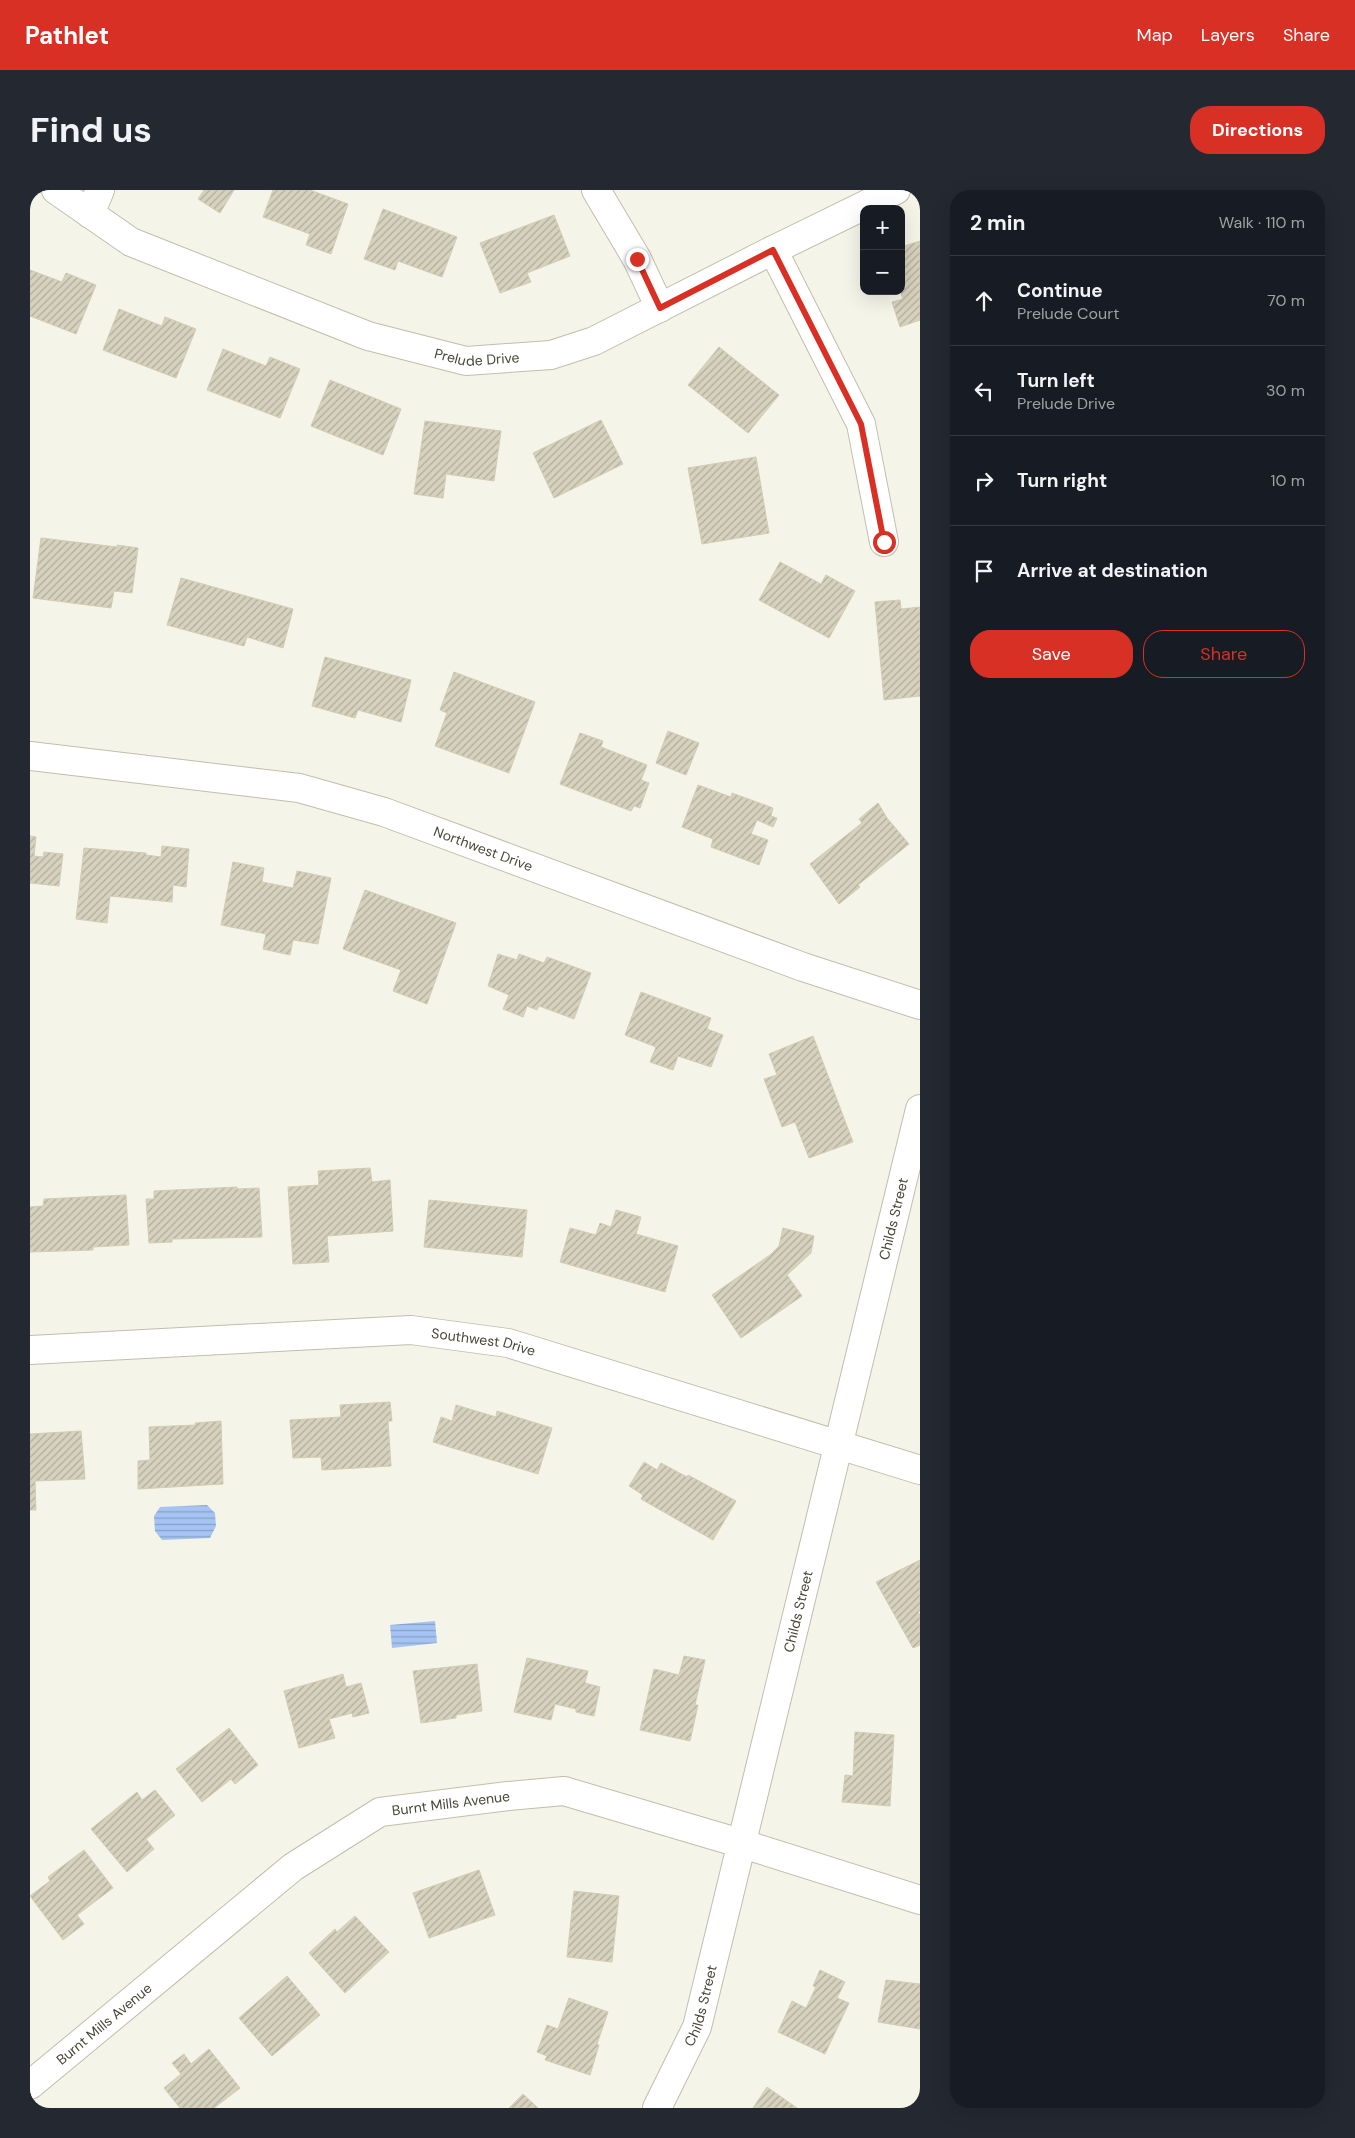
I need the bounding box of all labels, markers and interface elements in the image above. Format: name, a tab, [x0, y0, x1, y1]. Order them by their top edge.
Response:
text: Pathlet	[25, 20, 109, 51]
text: Map	[1137, 23, 1173, 47]
text: Layers	[1201, 23, 1255, 47]
text: Share	[1283, 23, 1330, 47]
button: Directions	[1190, 106, 1325, 154]
text: Find us	[30, 107, 152, 153]
map controls	[860, 205, 905, 295]
button: +	[860, 205, 905, 250]
text: 2 min	[970, 209, 1026, 237]
text: Walk · 110 m	[1219, 212, 1305, 233]
route end	[626, 248, 649, 271]
button: −	[860, 250, 905, 295]
text: Continue	[1017, 278, 1103, 303]
icon: ahead	[970, 287, 998, 315]
text: 70 m	[1267, 290, 1305, 311]
text: Prelude Court	[1017, 303, 1119, 324]
street label: Prelude Drive	[433, 344, 520, 370]
text: Turn left	[1017, 368, 1095, 393]
icon: left	[970, 377, 998, 405]
text: 30 m	[1266, 380, 1305, 401]
text: Prelude Drive	[1017, 393, 1115, 414]
icon: right	[970, 467, 998, 495]
text: Turn right	[1017, 468, 1107, 493]
text: 10 m	[1271, 470, 1305, 491]
route start	[873, 531, 896, 554]
icon: arrive	[970, 557, 998, 585]
text: Arrive at destination	[1017, 558, 1208, 583]
button: Save	[970, 630, 1133, 678]
button: Share	[1143, 630, 1305, 678]
street label: Northwest Drive	[431, 822, 535, 875]
street label: Childs Street	[875, 1176, 912, 1262]
street label: Southwest Drive	[430, 1324, 538, 1360]
street label: Childs Street	[779, 1569, 817, 1654]
street label: Burnt Mills Avenue	[391, 1787, 511, 1819]
street label: Childs Street	[680, 1963, 721, 2049]
street label: Burnt Mills Avenue	[52, 1979, 155, 2069]

